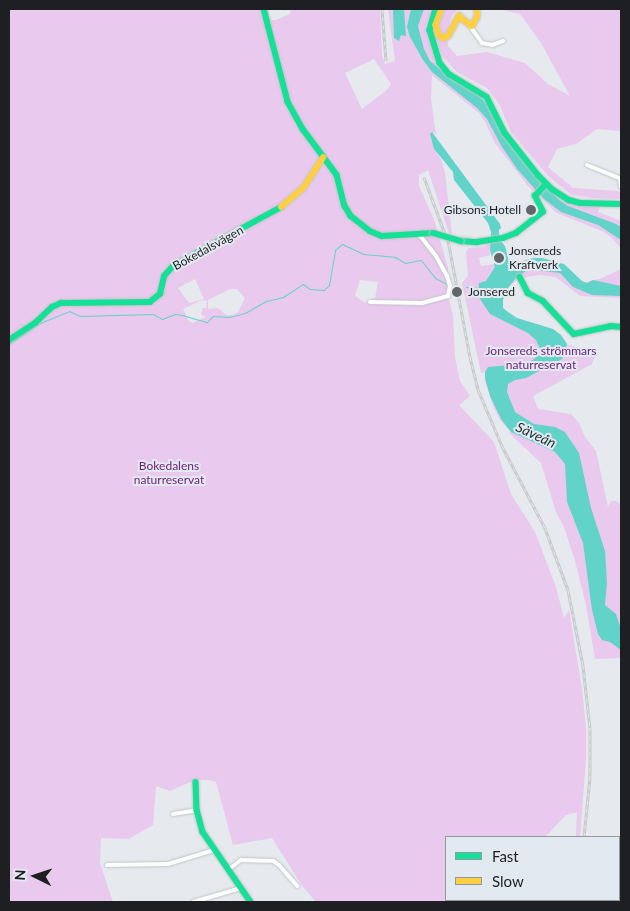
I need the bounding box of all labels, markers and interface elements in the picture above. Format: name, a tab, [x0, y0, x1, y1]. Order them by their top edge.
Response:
place label: Gibsons Hotell	[444, 203, 521, 217]
marker: Gibsons Hotell	[525, 204, 537, 216]
street label: Bokedalsvägen	[170, 223, 246, 273]
place label: Jonsereds Kraftverk	[509, 244, 561, 272]
marker: Jonsereds Kraftverk	[493, 252, 505, 264]
marker: Jonsered	[450, 285, 464, 299]
place label: Jonsered	[468, 285, 515, 299]
park label: Jonsereds strömmars naturreservat	[486, 344, 596, 372]
water label: Säveån	[513, 419, 559, 451]
park label: Bokedalens naturreservat	[134, 459, 204, 487]
legend	[445, 836, 620, 901]
text: Fast	[492, 847, 519, 865]
north arrow	[10, 851, 60, 901]
text: N	[11, 869, 28, 881]
text: Slow	[492, 872, 524, 890]

